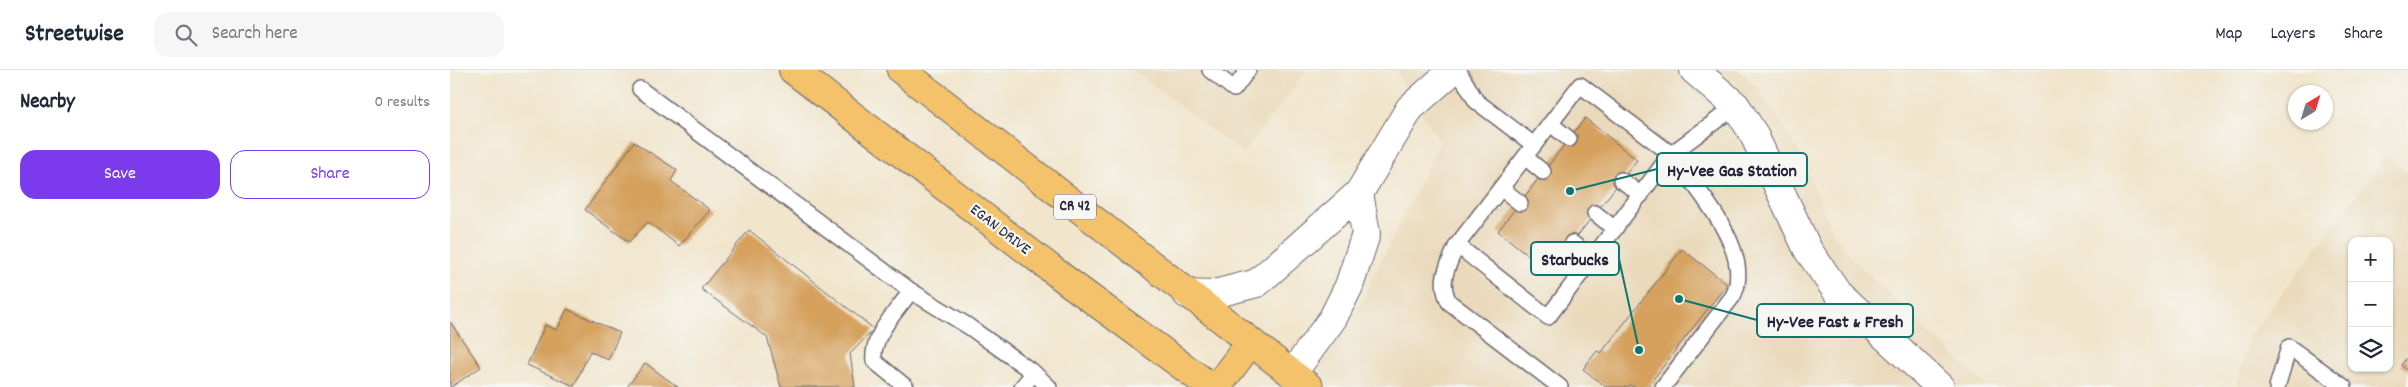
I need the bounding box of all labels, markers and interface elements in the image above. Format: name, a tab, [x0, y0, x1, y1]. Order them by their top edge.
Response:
search box	[154, 12, 504, 57]
text: Streetwise	[25, 18, 124, 52]
icon: search	[172, 21, 200, 49]
text: Search here	[212, 21, 298, 48]
text: Map	[2215, 22, 2242, 47]
text: Layers	[2270, 22, 2316, 47]
text: Share	[2344, 22, 2383, 47]
north arrow	[2288, 85, 2333, 130]
text: Nearby	[20, 88, 75, 118]
text: 0 results	[375, 91, 430, 114]
button: Save	[20, 150, 220, 199]
button: Share	[230, 150, 430, 199]
callout: Hy-Vee Gas Station	[1657, 153, 1807, 186]
text: Hy-Vee Gas Station	[1667, 160, 1797, 185]
road number: CR 42	[1054, 194, 1096, 220]
street label: EGAN DRIVE	[965, 199, 1036, 262]
map controls	[2348, 237, 2393, 372]
button: +	[2348, 237, 2393, 282]
callout: Starbucks	[1531, 242, 1619, 275]
text: Starbucks	[1541, 249, 1609, 274]
button: −	[2348, 282, 2393, 327]
callout: Hy-Vee Fast & Fresh	[1757, 304, 1913, 337]
text: Hy-Vee Fast & Fresh	[1767, 311, 1903, 336]
button: layers	[2348, 327, 2393, 372]

